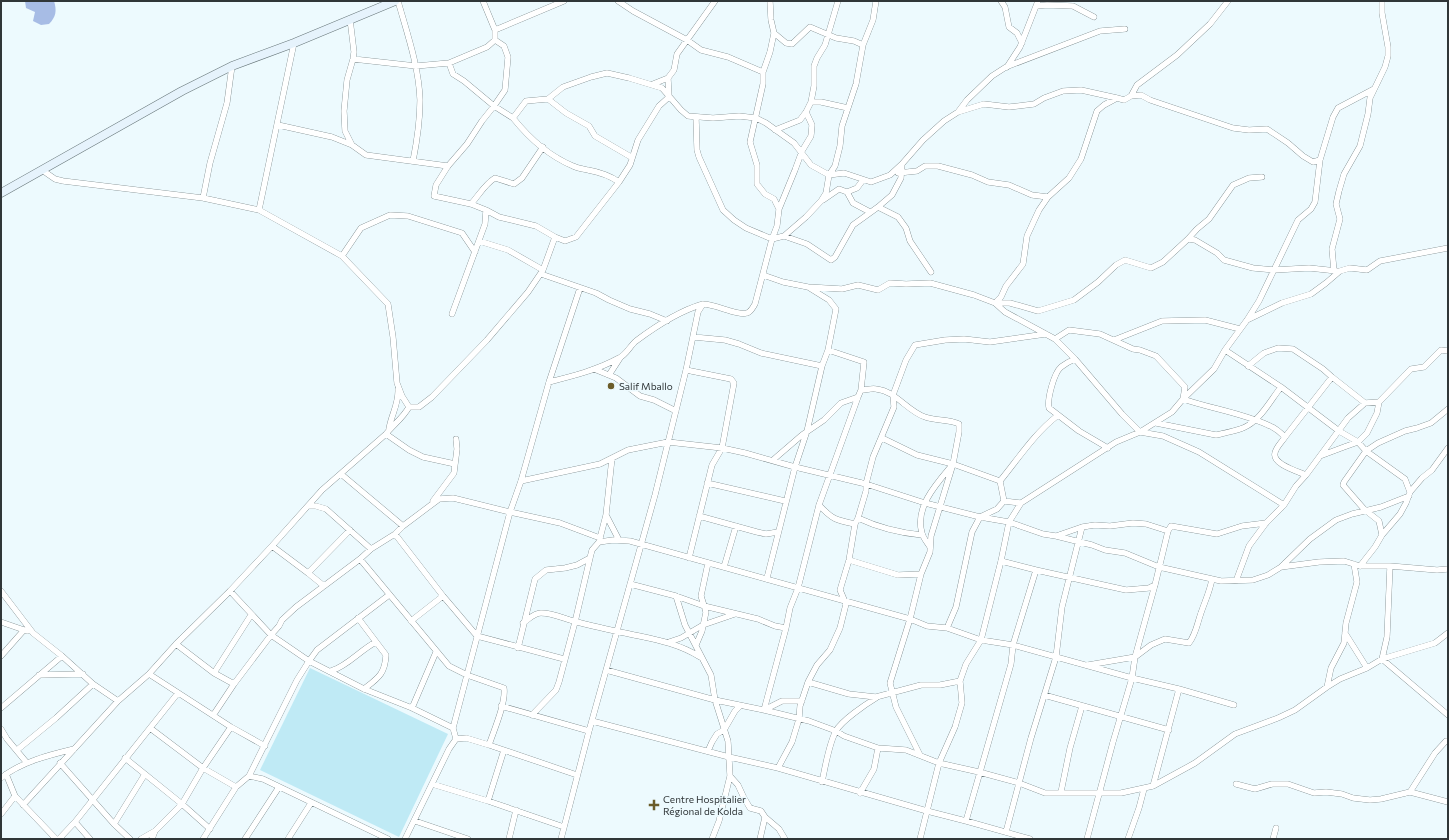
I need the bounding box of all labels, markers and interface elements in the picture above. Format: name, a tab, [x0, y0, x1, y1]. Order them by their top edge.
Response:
place label: Salif Mballo	[619, 380, 673, 392]
marker: Salif Mballo	[606, 381, 616, 391]
place label: Centre Hospitalier Régional de Kolda	[663, 793, 746, 817]
marker: Centre Hospitalier Régional de Kolda	[648, 799, 660, 811]

